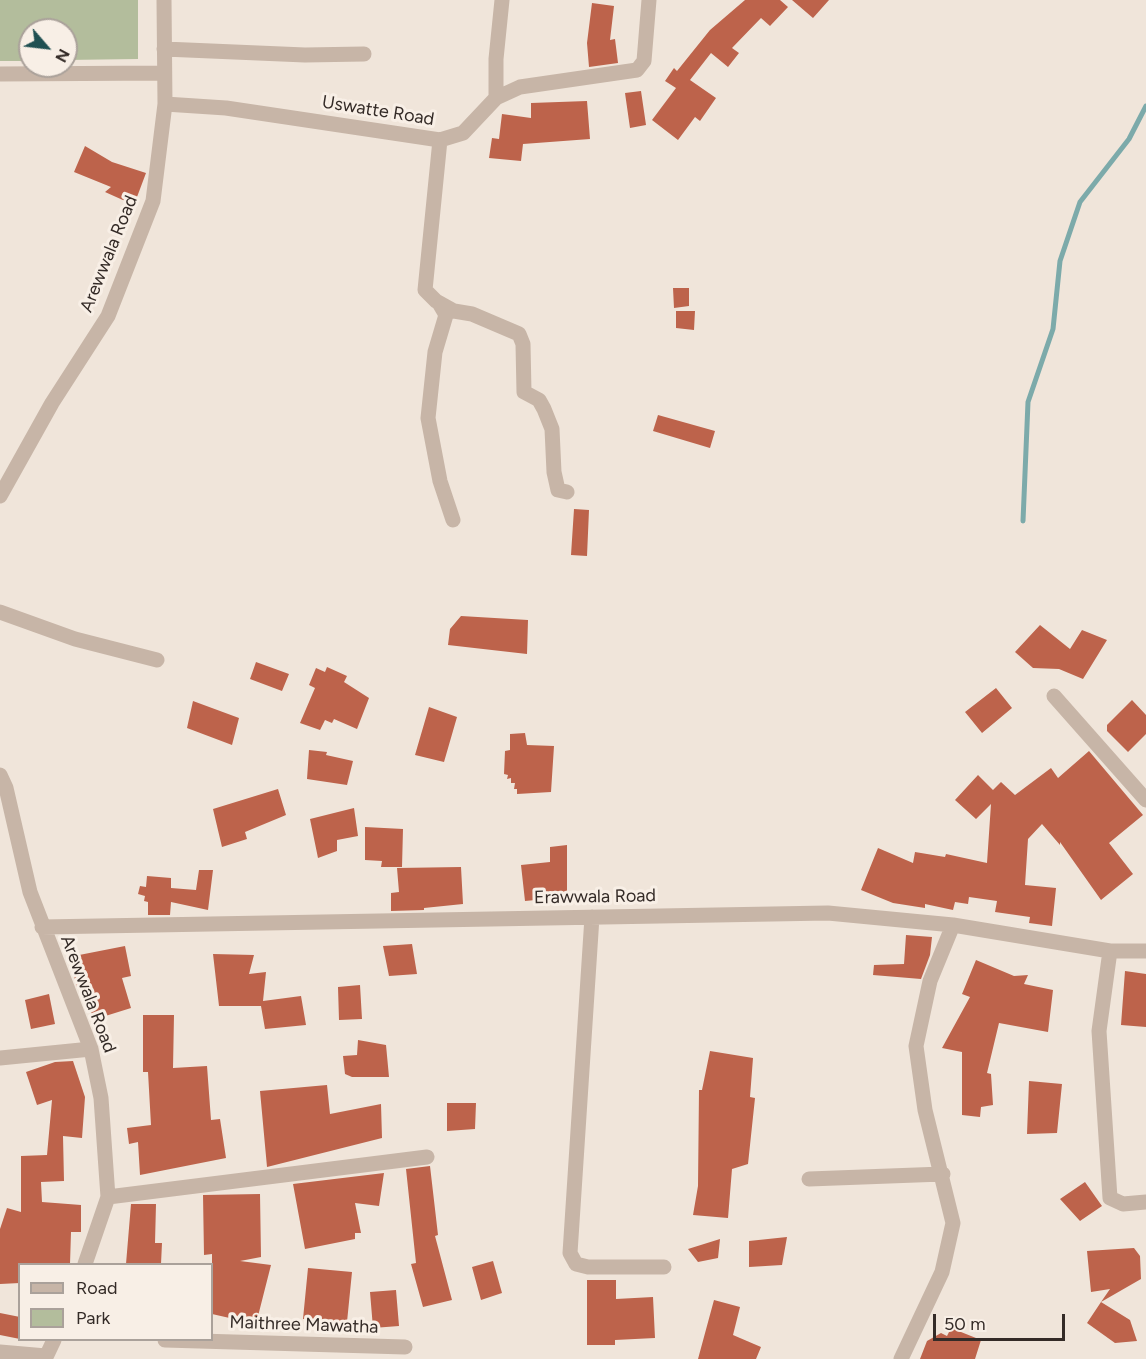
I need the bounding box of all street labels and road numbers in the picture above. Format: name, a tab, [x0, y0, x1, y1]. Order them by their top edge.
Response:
street label: Uswatte Road	[320, 91, 436, 131]
street label: Arewwala Road	[76, 192, 142, 316]
street label: Erawwala Road	[534, 885, 656, 909]
street label: Arewwala Road	[56, 932, 120, 1056]
street label: Maithree Mawatha	[229, 1312, 379, 1338]

